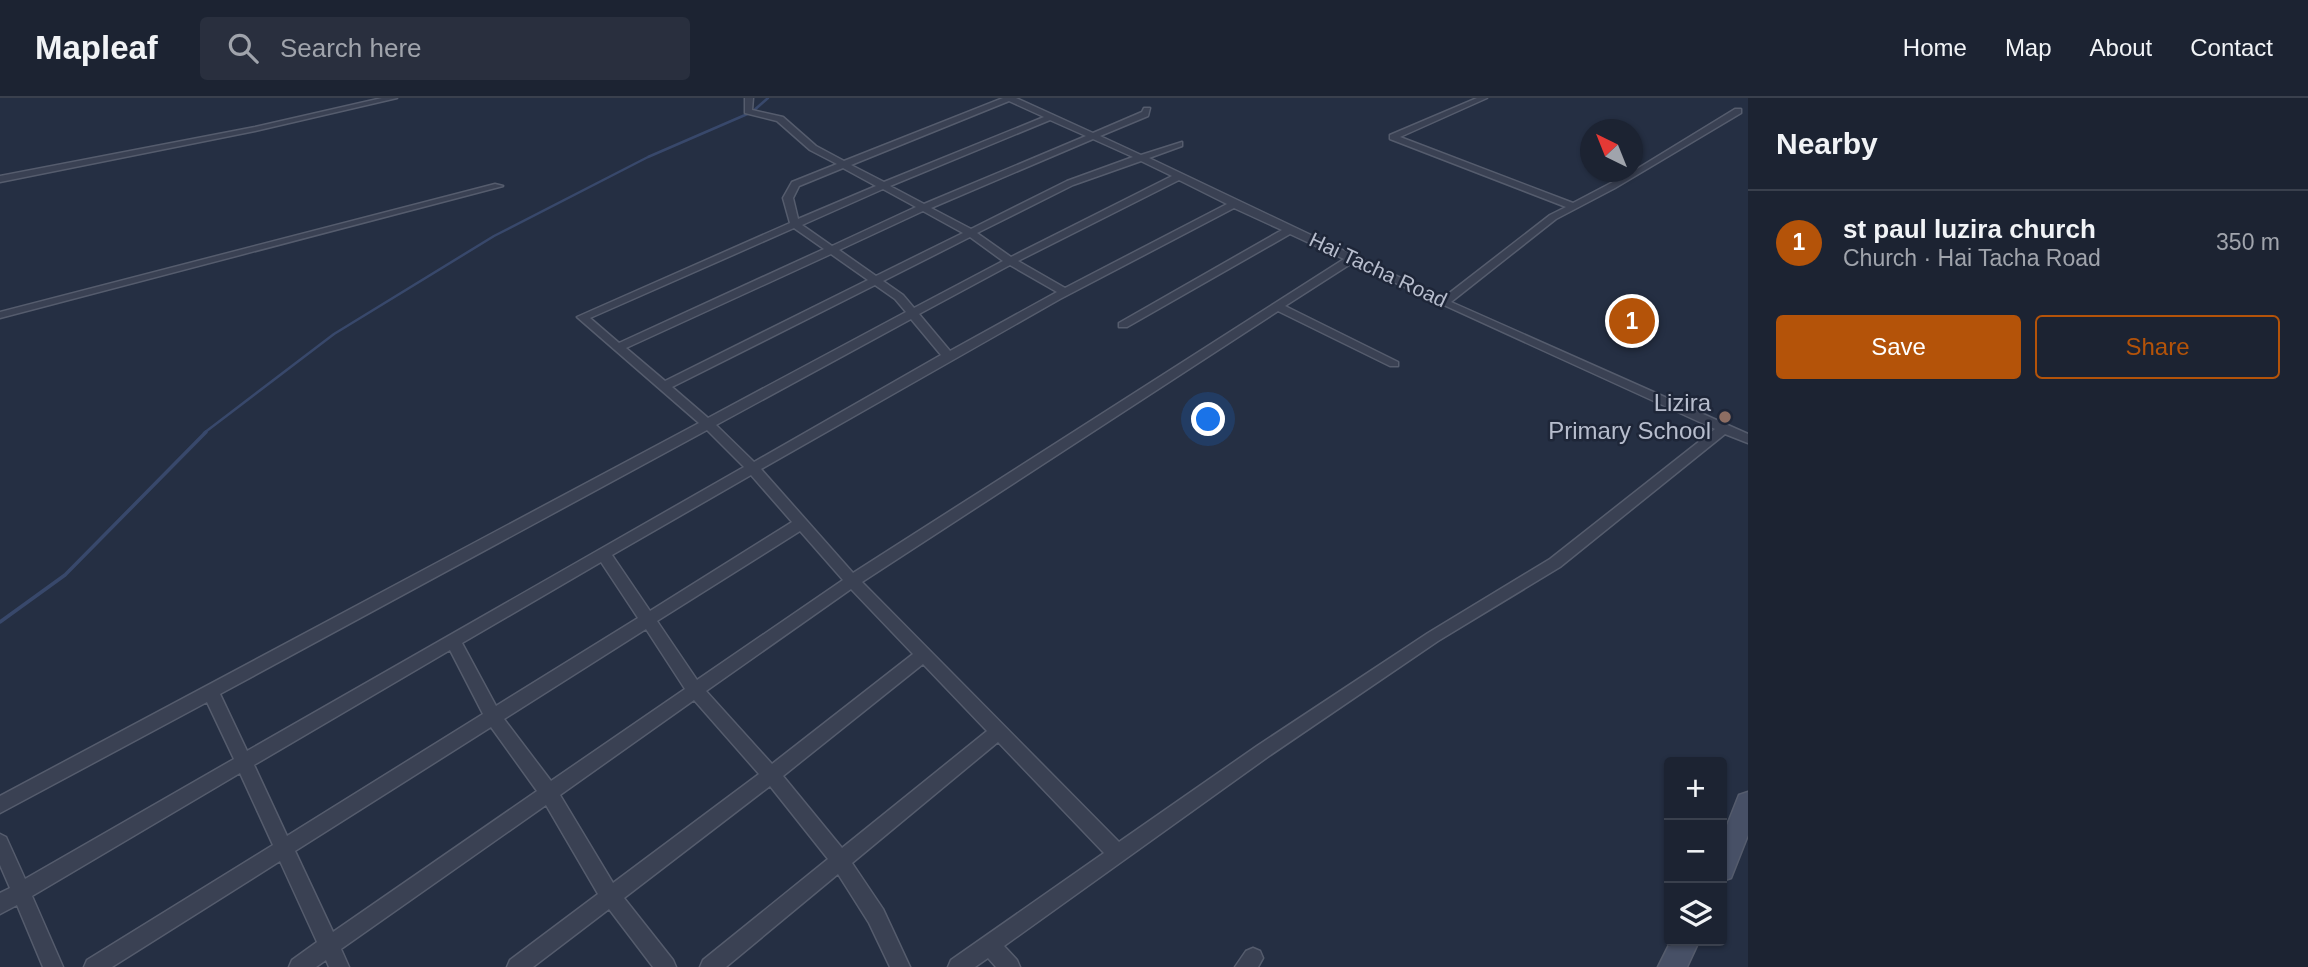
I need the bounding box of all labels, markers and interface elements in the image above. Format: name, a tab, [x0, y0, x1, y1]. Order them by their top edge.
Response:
search box	[200, 17, 690, 80]
text: Mapleaf	[35, 29, 158, 66]
icon: search	[224, 29, 262, 67]
text: Search here	[280, 33, 422, 63]
text: Home	[1903, 34, 1967, 61]
text: Map	[2005, 34, 2052, 61]
text: About	[2090, 34, 2152, 61]
text: Contact	[2190, 34, 2273, 61]
north arrow	[1580, 119, 1643, 182]
text: Nearby	[1776, 127, 1878, 160]
text: st paul luzira church	[1843, 214, 2096, 244]
street label: Hai Tacha Road	[1306, 228, 1451, 311]
text: 1	[1793, 229, 1805, 255]
text: 350 m	[2216, 229, 2280, 255]
text: Church · Hai Tacha Road	[1843, 245, 2101, 271]
pin: 1	[1609, 295, 1655, 347]
button: Save	[1776, 315, 2021, 379]
button: Share	[2035, 315, 2280, 379]
place label: Lizira Primary School	[1548, 389, 1712, 444]
your location	[1191, 402, 1225, 436]
marker: Lizira Primary School	[1717, 409, 1733, 425]
map controls	[1664, 757, 1727, 946]
button: +	[1664, 757, 1727, 820]
button: −	[1664, 820, 1727, 883]
button: layers	[1664, 883, 1727, 946]

